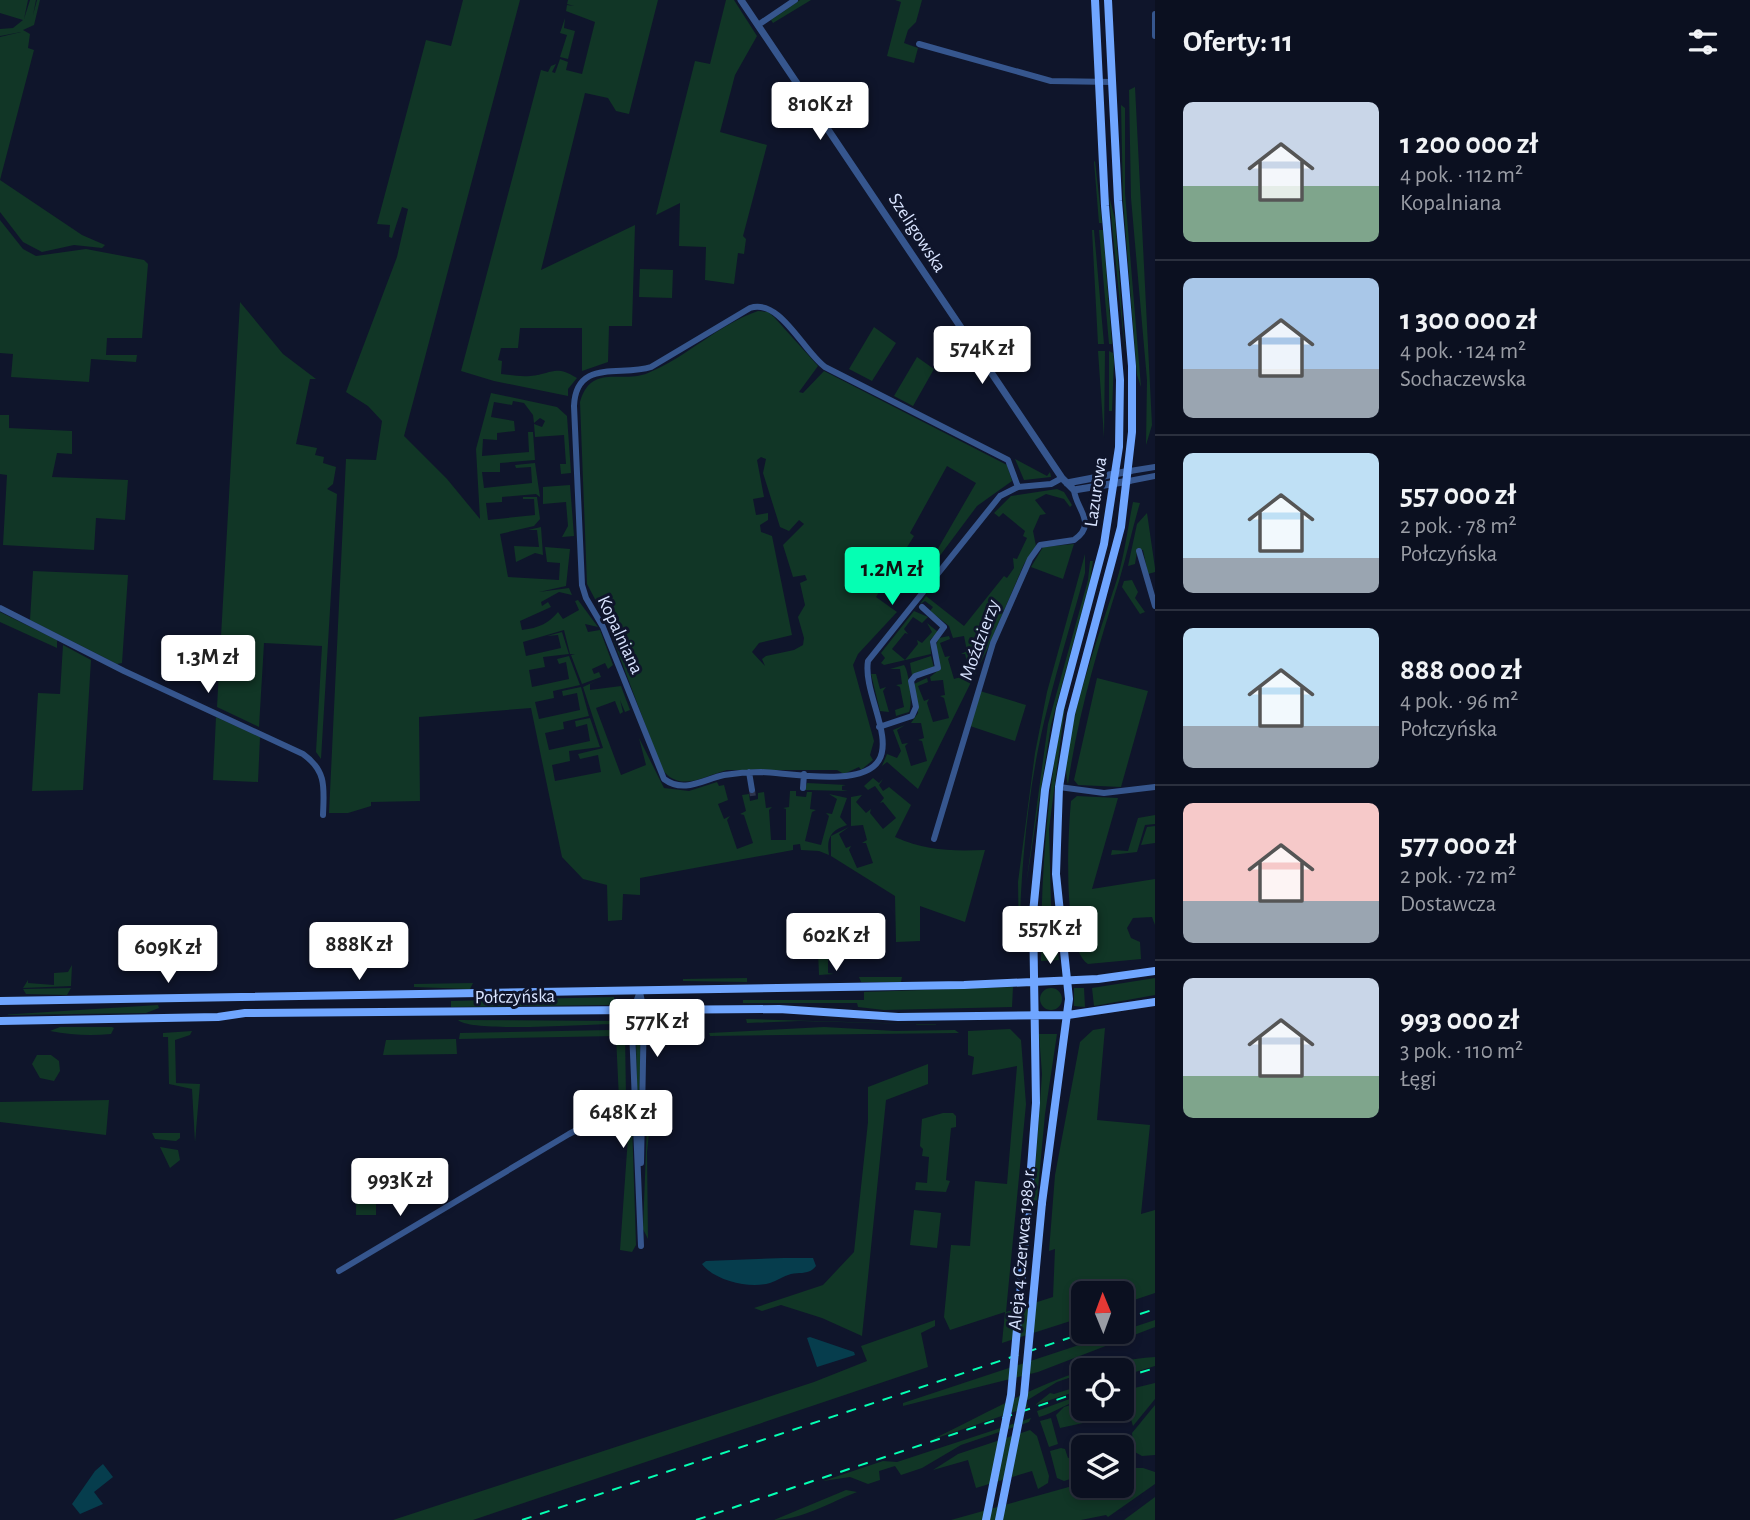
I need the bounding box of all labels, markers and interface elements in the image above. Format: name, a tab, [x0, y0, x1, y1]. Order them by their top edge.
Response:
icon: filters	[1684, 23, 1722, 61]
text: Oferty: 11	[1183, 27, 1293, 57]
pin: 810K zł	[755, 82, 885, 142]
text: 810K zł	[788, 93, 852, 116]
text: 1 200 000 zł	[1400, 129, 1538, 159]
icon: home	[1239, 130, 1323, 214]
text: 4 pok. · 112 m²	[1400, 164, 1523, 187]
street label: Szeligowska	[885, 190, 950, 276]
text: Kopalniana	[1400, 192, 1502, 215]
text: 1 300 000 zł	[1400, 305, 1537, 335]
icon: home	[1239, 306, 1323, 390]
pin: 574K zł	[917, 326, 1047, 386]
text: 574K zł	[950, 337, 1014, 360]
text: 4 pok. · 124 m²	[1400, 340, 1526, 363]
text: Sochaczewska	[1400, 368, 1526, 391]
street label: Lazurowa	[1082, 456, 1110, 528]
text: 557 000 zł	[1400, 480, 1516, 510]
icon: home	[1239, 481, 1323, 565]
text: 2 pok. · 78 m²	[1400, 515, 1517, 538]
text: Połczyńska	[1400, 543, 1497, 566]
pin: 1.2M zł	[827, 548, 957, 607]
text: 1.2M zł	[861, 558, 923, 581]
street label: Kopalniana	[594, 593, 646, 677]
street label: Moździerzy	[957, 597, 1003, 683]
pin: 1.3M zł	[143, 636, 273, 695]
text: 1.3M zł	[177, 646, 239, 669]
text: 888 000 zł	[1400, 655, 1522, 685]
icon: home	[1239, 656, 1323, 740]
text: 4 pok. · 96 m²	[1400, 690, 1518, 713]
text: Połczyńska	[1400, 718, 1497, 741]
text: 577 000 zł	[1400, 830, 1516, 860]
icon: home	[1239, 831, 1323, 915]
text: 2 pok. · 72 m²	[1400, 865, 1516, 888]
text: Dostawcza	[1400, 893, 1496, 916]
pin: 557K zł	[985, 906, 1115, 966]
pin: 602K zł	[771, 914, 901, 973]
text: 557K zł	[1018, 917, 1082, 940]
pin: 888K zł	[294, 922, 424, 982]
text: 602K zł	[802, 924, 870, 947]
pin: 609K zł	[103, 926, 233, 985]
text: 888K zł	[325, 933, 393, 956]
text: 609K zł	[134, 936, 202, 959]
street label: Połczyńska	[475, 987, 556, 1007]
pin: 577K zł	[592, 1000, 722, 1059]
text: 993 000 zł	[1400, 1005, 1519, 1035]
icon: home	[1239, 1006, 1323, 1090]
text: 577K zł	[625, 1010, 689, 1033]
text: 3 pok. · 110 m²	[1400, 1040, 1523, 1063]
text: Łęgi	[1400, 1068, 1437, 1091]
pin: 648K zł	[558, 1090, 688, 1150]
text: 648K zł	[589, 1101, 657, 1124]
pin: 993K zł	[335, 1158, 465, 1218]
street label: Aleja 4 Czerwca 1989 r.	[1005, 1167, 1039, 1331]
text: 993K zł	[367, 1169, 433, 1192]
north arrow	[1071, 1281, 1134, 1344]
map controls	[1071, 1281, 1134, 1498]
button: locate	[1071, 1358, 1134, 1421]
button: layers	[1071, 1435, 1134, 1498]

